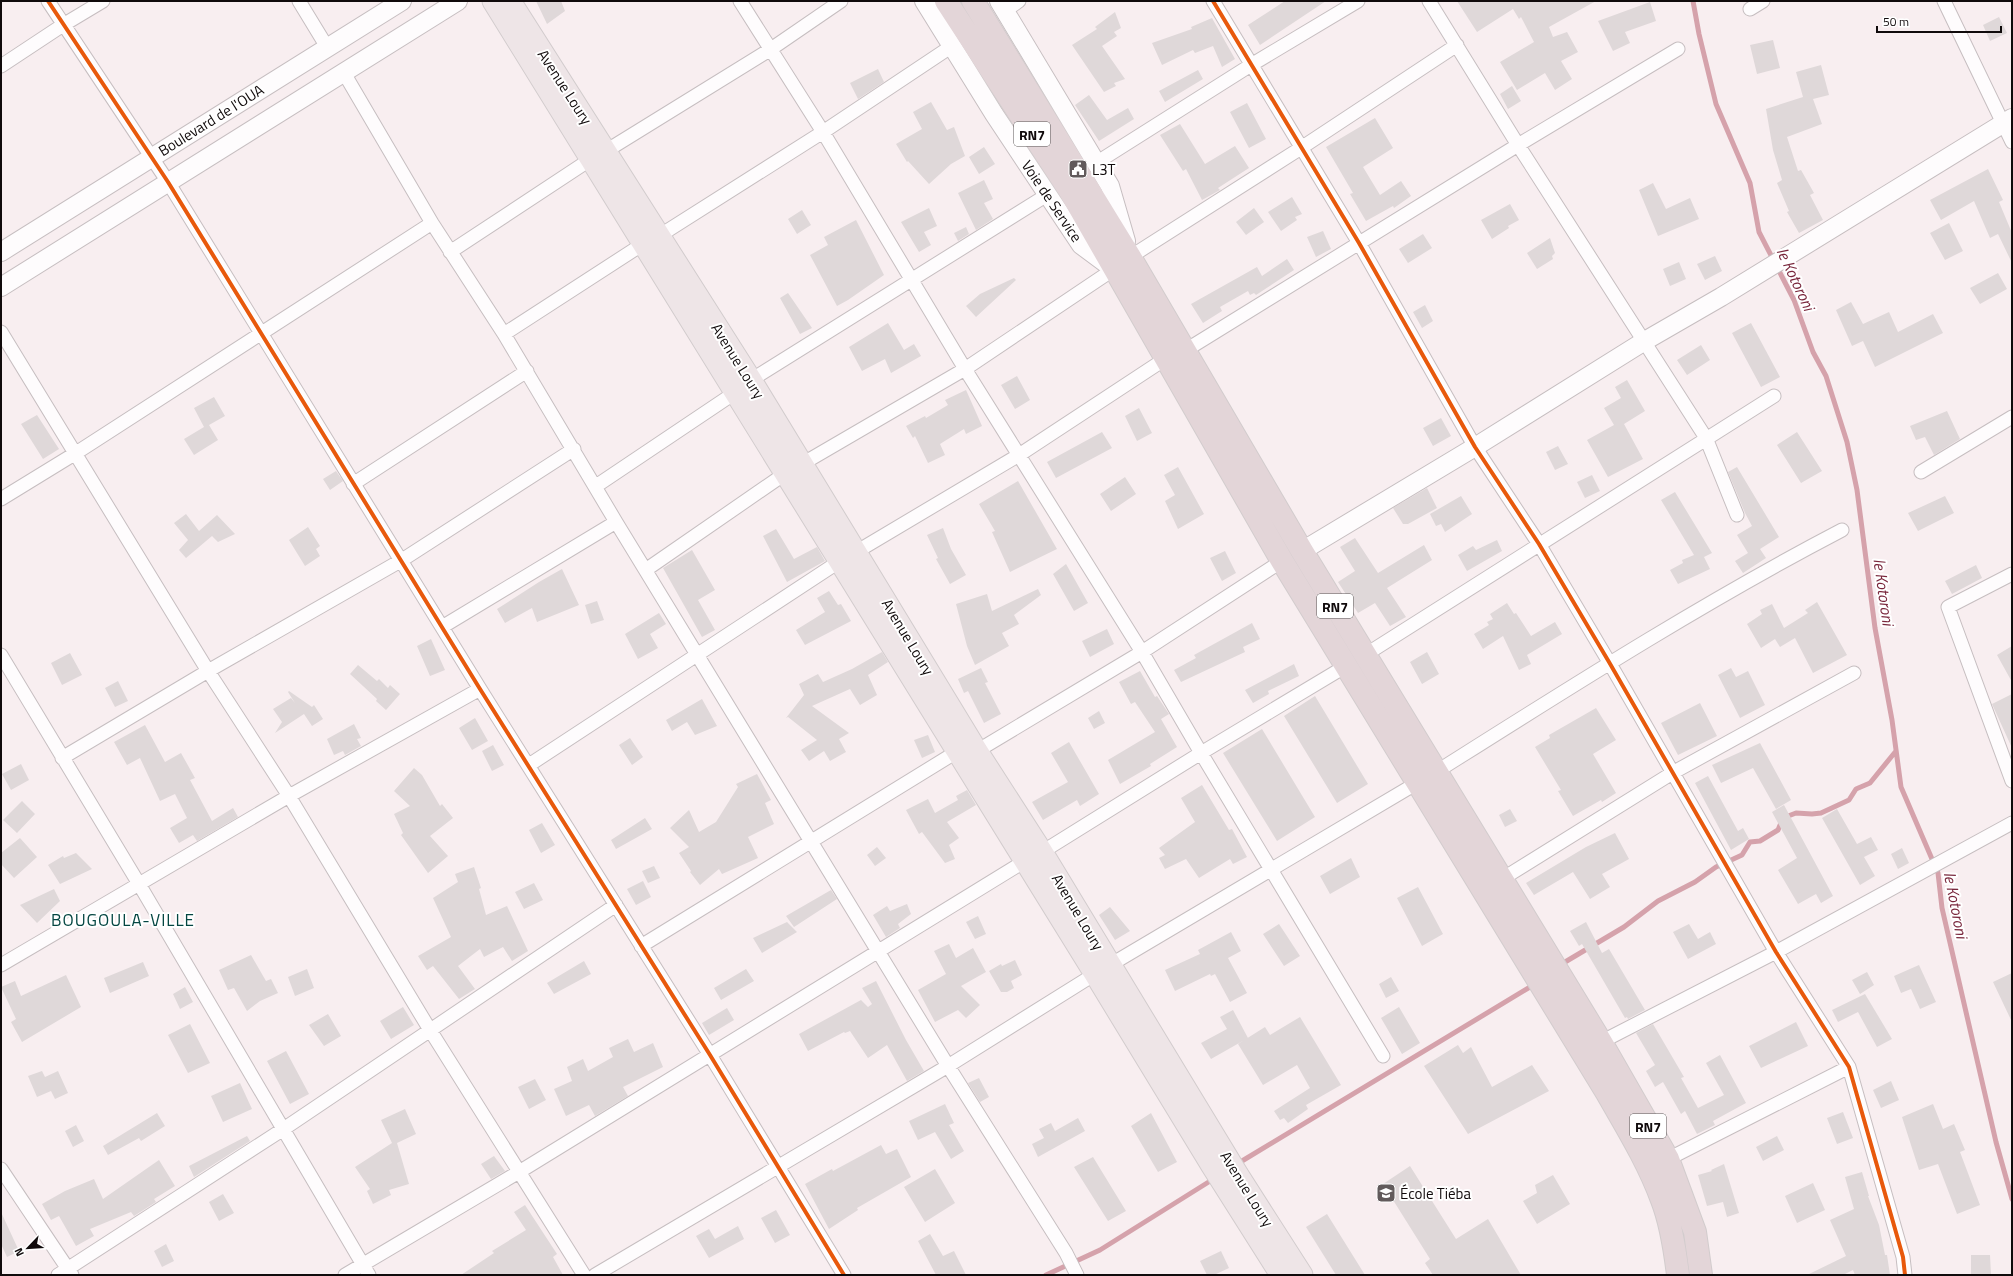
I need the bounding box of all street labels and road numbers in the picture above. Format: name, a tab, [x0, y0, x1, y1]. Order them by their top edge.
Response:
street label: Avenue Loury	[532, 45, 598, 129]
street label: Boulevard de l'OUA	[154, 78, 268, 162]
road number: RN7	[1014, 122, 1050, 146]
street label: Voie de Service	[1016, 155, 1088, 247]
street label: Avenue Loury	[706, 319, 770, 403]
street label: Avenue Loury	[876, 594, 940, 680]
road number: RN7	[1317, 594, 1353, 618]
street label: Avenue Loury	[1046, 869, 1110, 955]
road number: RN7	[1630, 1114, 1666, 1138]
street label: Avenue Loury	[1215, 1147, 1279, 1231]

